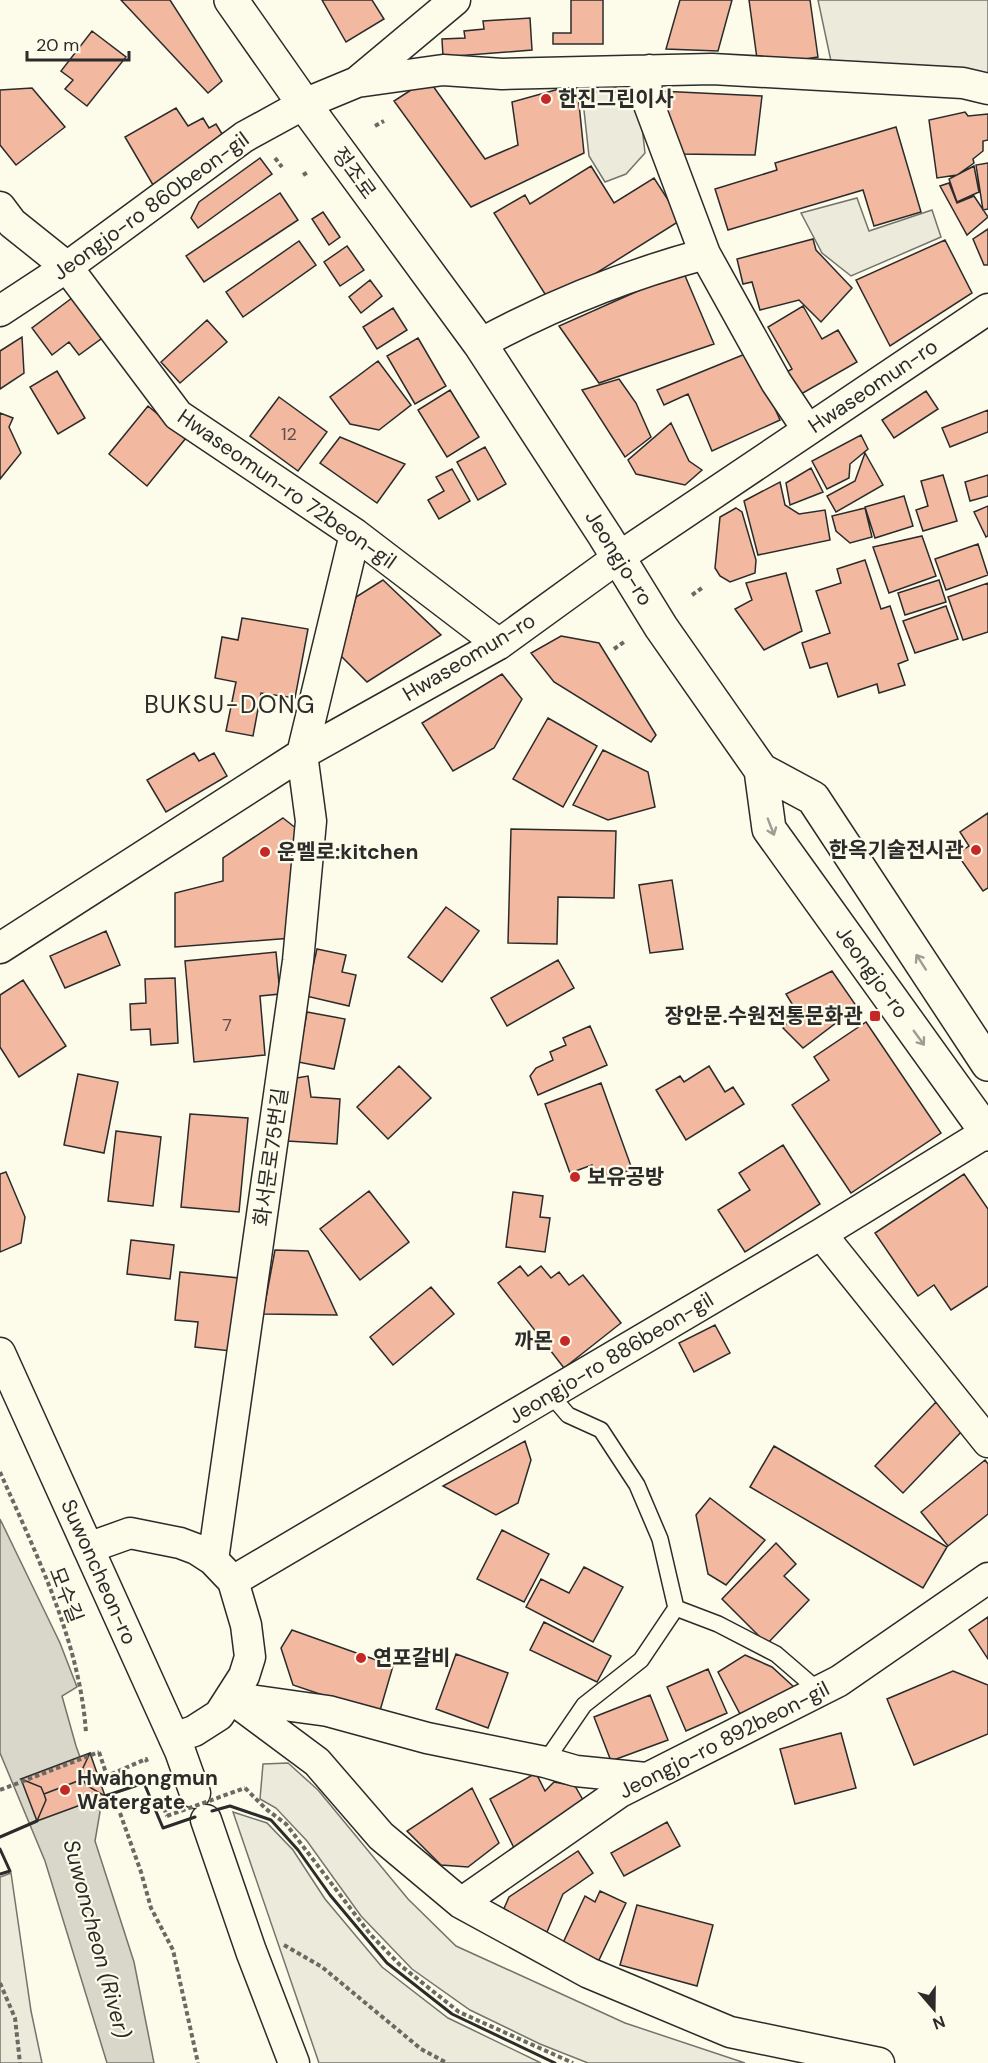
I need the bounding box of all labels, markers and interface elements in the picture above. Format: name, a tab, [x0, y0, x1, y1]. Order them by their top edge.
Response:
scale bar	[27, 24, 129, 62]
text: 20 m	[36, 33, 79, 57]
place label: 한진그린이사	[558, 85, 674, 113]
marker: 한진그린이사	[539, 92, 553, 106]
street label: Jeongjo-ro 860beon-gil	[47, 125, 255, 287]
street label: 정조로	[326, 141, 382, 205]
street label: Hwaseomun-ro	[803, 332, 943, 440]
street label: Hwaseomun-ro 72beon-gil	[172, 403, 402, 575]
house number: 12	[281, 422, 297, 446]
street label: Jeongjo-ro	[579, 505, 659, 611]
street label: Hwaseomun-ro	[397, 606, 541, 708]
district label: BUKSU-DONG	[144, 689, 316, 720]
one-way arrow	[766, 818, 777, 836]
place label: 한옥기술전시관	[829, 836, 964, 864]
place label: 운멜로:kitchen	[277, 838, 418, 866]
marker: 한옥기술전시관	[969, 843, 983, 857]
marker: 운멜로:kitchen	[258, 845, 272, 859]
street label: Jeongjo-ro	[829, 920, 915, 1024]
one-way arrow	[915, 955, 927, 971]
place label: 장안문.수원전통문화관	[665, 1002, 863, 1030]
marker: 장안문.수원전통문화관	[868, 1009, 882, 1023]
house number: 7	[222, 1013, 232, 1037]
one-way arrow	[913, 1029, 925, 1045]
street label: 화서문로75번길	[247, 1086, 295, 1228]
place label: 보유공방	[587, 1163, 664, 1191]
marker: 보유공방	[568, 1170, 582, 1184]
street label: Jeongjo-ro 886beon-gil	[503, 1286, 719, 1430]
place label: 까몬	[514, 1327, 553, 1355]
marker: 까몬	[558, 1334, 572, 1348]
street label: Suwoncheon-ro	[54, 1495, 144, 1649]
street label: 모수길	[43, 1563, 89, 1627]
place label: 연포갈비	[373, 1644, 450, 1672]
marker: 연포갈비	[354, 1651, 368, 1665]
street label: Jeongjo-ro 892beon-gil	[614, 1675, 834, 1805]
place label: Hwahongmun Watergate	[77, 1764, 218, 1816]
marker: Hwahongmun Watergate	[58, 1783, 72, 1797]
water label: Suwoncheon (River)	[57, 1836, 137, 2042]
north arrow	[904, 1979, 964, 2039]
text: N	[930, 2011, 948, 2034]

